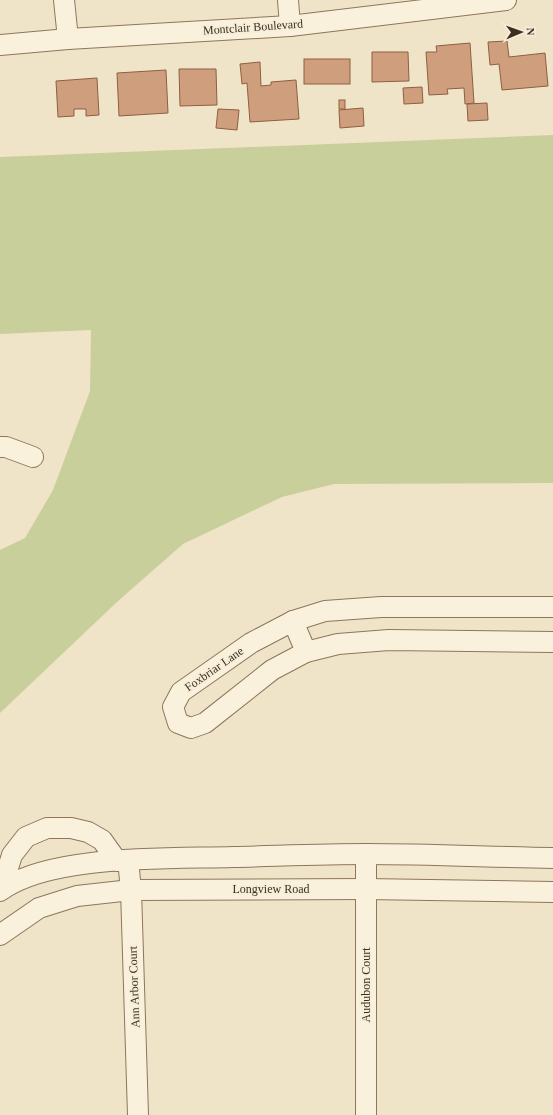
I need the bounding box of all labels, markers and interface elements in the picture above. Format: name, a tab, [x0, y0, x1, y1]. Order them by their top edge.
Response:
north arrow	[501, 12, 541, 52]
street label: Montclair Boulevard	[202, 17, 304, 37]
text: N	[525, 27, 537, 36]
street label: Foxbriar Lane	[182, 644, 246, 694]
street label: Longview Road	[233, 882, 310, 896]
street label: Ann Arbor Court	[126, 945, 142, 1028]
street label: Audubon Court	[359, 947, 373, 1023]

